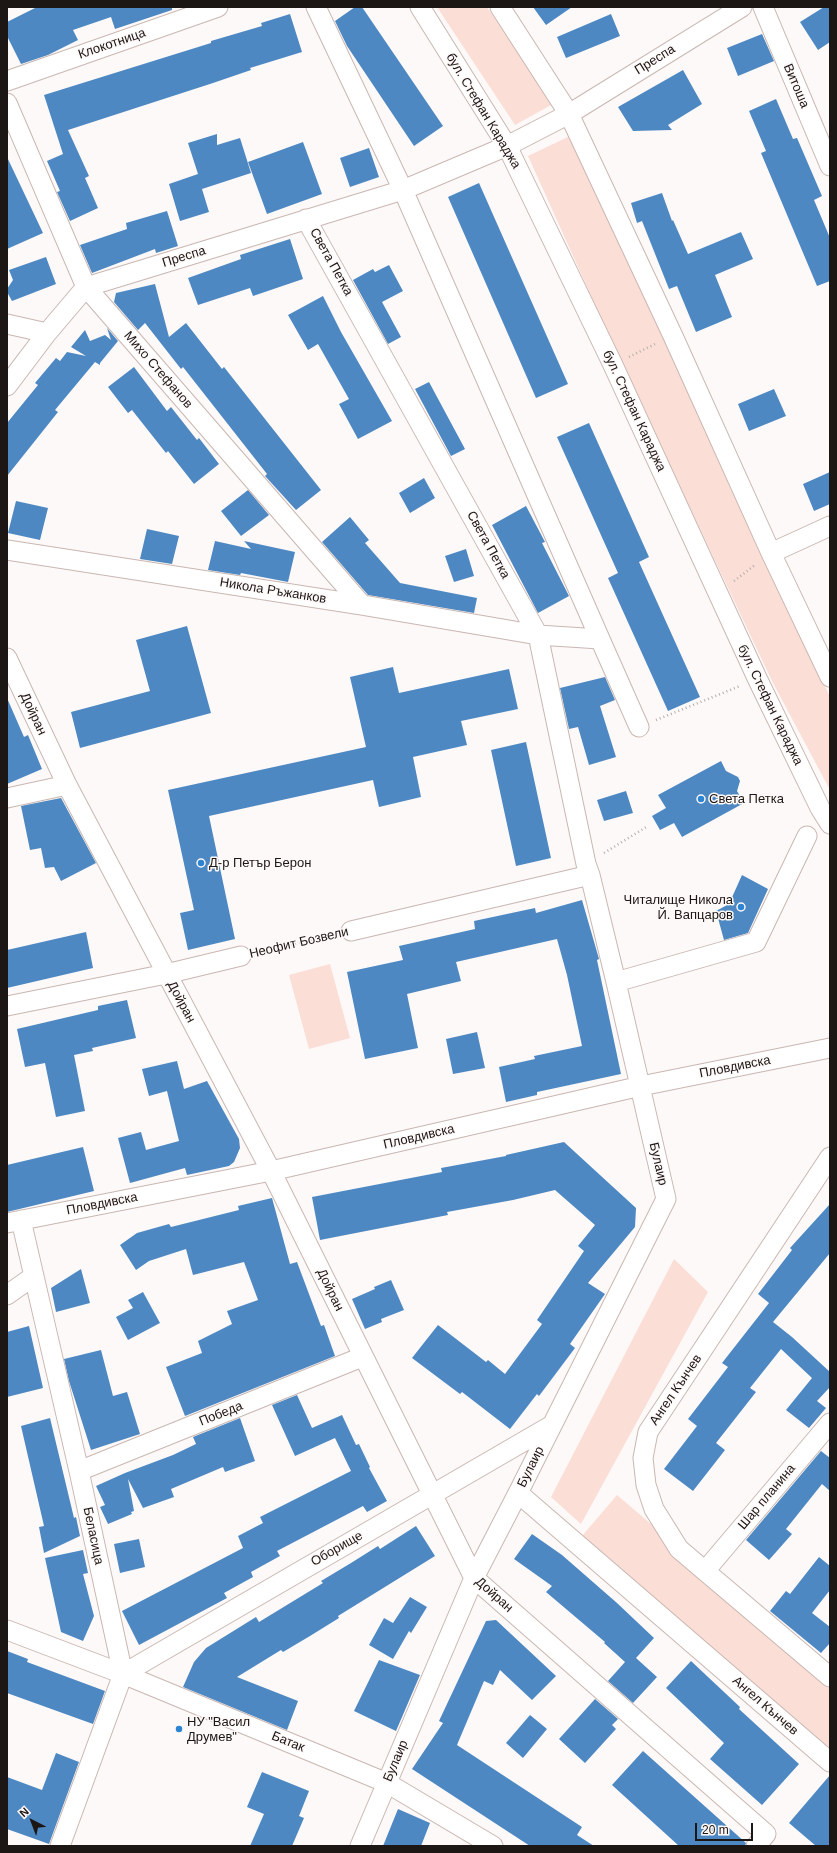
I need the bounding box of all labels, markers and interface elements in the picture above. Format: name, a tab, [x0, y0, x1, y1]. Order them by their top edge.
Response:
street label: Клокотница	[76, 25, 148, 63]
street label: Преспа	[632, 42, 678, 78]
street label: бул. Стефан Караджа	[442, 50, 524, 172]
street label: Витоша	[780, 61, 812, 111]
street label: Света Петка	[306, 225, 356, 299]
street label: Преспа	[160, 243, 208, 271]
street label: Михо Стефанов	[120, 328, 196, 412]
street label: бул. Стефан Караджа	[599, 348, 669, 474]
street label: Света Петка	[463, 508, 513, 582]
street label: Никола Ръжанков	[219, 575, 327, 607]
street label: бул. Стефан Караджа	[734, 642, 806, 768]
street label: Дойран	[16, 690, 50, 738]
place label: Света Петка	[709, 791, 784, 807]
marker: Света Петка	[696, 794, 706, 804]
place label: Д-р Петър Берон	[209, 855, 311, 871]
marker: Д-р Петър Берон	[196, 858, 206, 868]
place label: Читалище Никола Й. Вапцаров	[624, 892, 733, 923]
marker: Читалище Никола Й. Вапцаров	[736, 902, 746, 912]
street label: Неофит Бозвели	[248, 924, 350, 962]
street label: Дойран	[164, 978, 198, 1026]
street label: Пловдивска	[698, 1052, 772, 1082]
street label: Пловдивска	[382, 1121, 456, 1153]
street label: Булаир	[645, 1141, 671, 1187]
street label: Пловдивска	[65, 1189, 139, 1219]
street label: Дойран	[313, 1266, 347, 1314]
street label: Ангел Кънчев	[647, 1352, 705, 1428]
street label: Победа	[197, 1398, 245, 1430]
street label: Булаир	[514, 1444, 548, 1490]
street label: Шар планина	[735, 1461, 799, 1533]
street label: Беласица	[79, 1506, 107, 1566]
street label: Оборище	[308, 1528, 366, 1570]
street label: Дойран	[472, 1574, 516, 1616]
street label: Ангел Кънчев	[729, 1673, 801, 1739]
place label: НУ "Васил Друмев"	[187, 1714, 250, 1745]
marker: НУ "Васил Друмев"	[174, 1724, 184, 1734]
street label: Батак	[269, 1728, 307, 1756]
street label: Булаир	[380, 1738, 412, 1784]
north arrow	[12, 1801, 52, 1841]
text: N	[17, 1805, 31, 1819]
scale bar	[697, 1815, 755, 1841]
text: 20 m	[702, 1823, 729, 1837]

